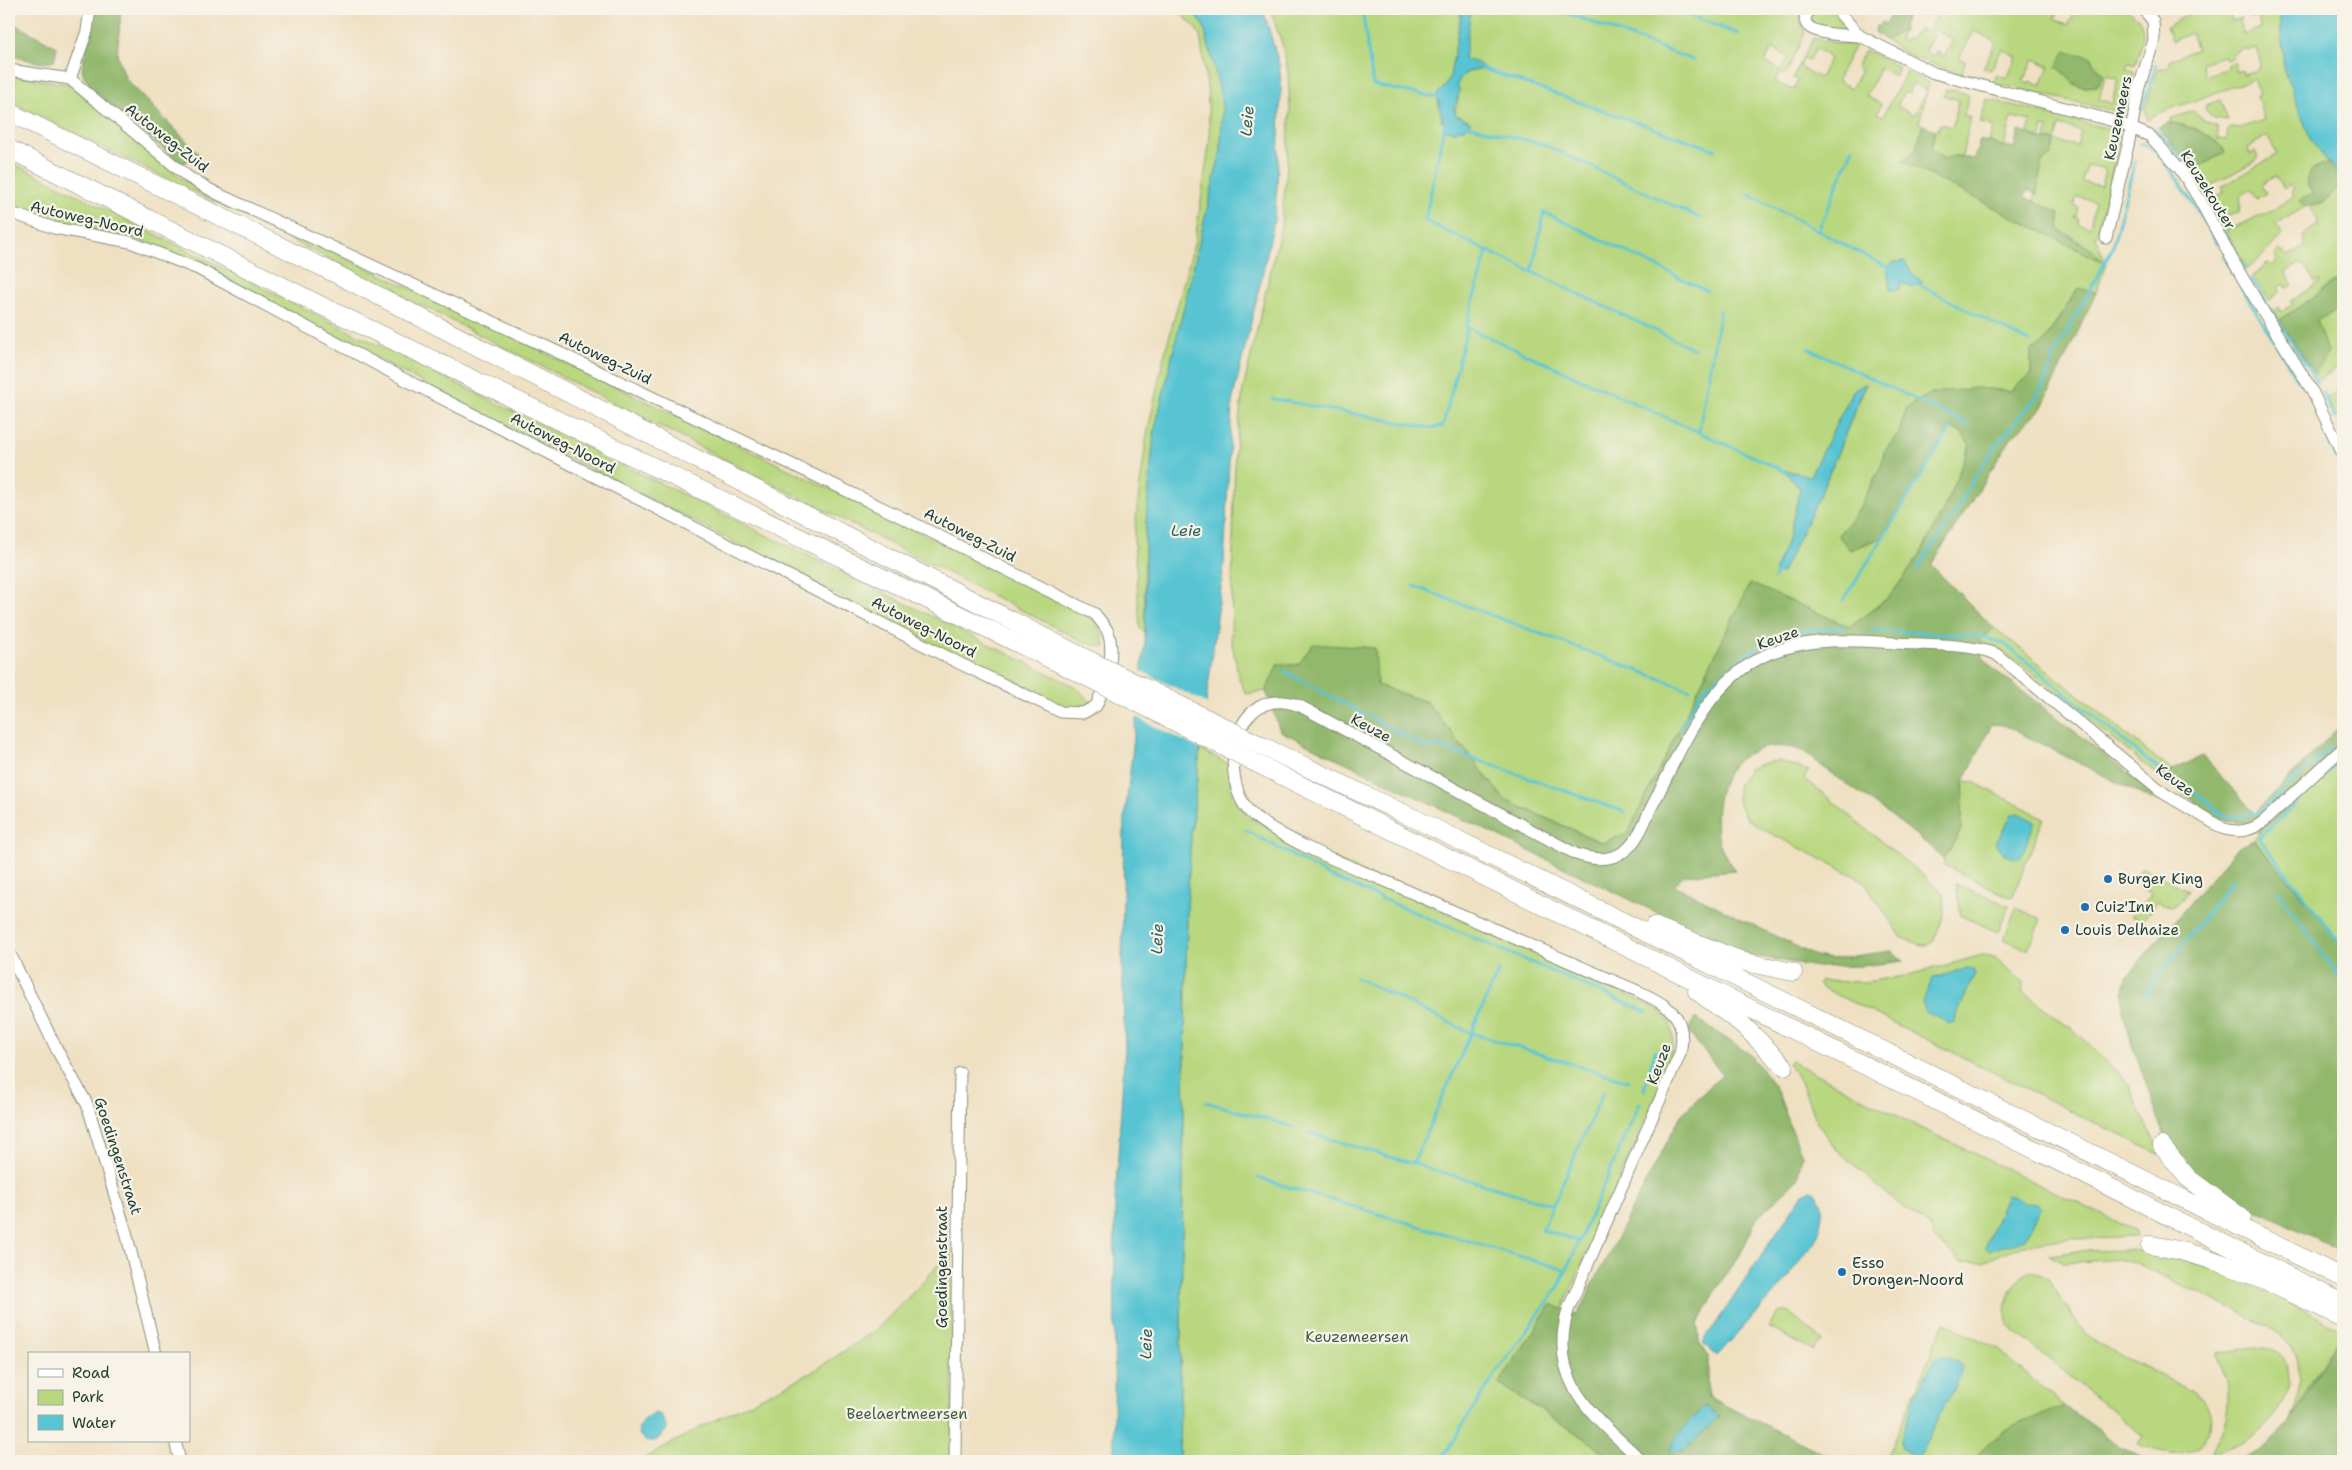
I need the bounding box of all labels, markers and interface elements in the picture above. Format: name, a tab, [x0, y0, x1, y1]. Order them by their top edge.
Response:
street label: Keuzemeers	[2099, 74, 2137, 162]
street label: Autoweg-Zuid	[121, 99, 213, 177]
water label: Leie	[1235, 105, 1259, 137]
street label: Keuzekouter	[2176, 147, 2240, 233]
street label: Autoweg-Noord	[28, 196, 146, 242]
street label: Autoweg-Zuid	[555, 327, 655, 389]
street label: Autoweg-Noord	[507, 408, 620, 478]
street label: Autoweg-Zuid	[920, 503, 1020, 567]
water label: Leie	[1171, 520, 1201, 541]
street label: Autoweg-Noord	[868, 592, 981, 662]
street label: Keuze	[1754, 622, 1802, 654]
street label: Keuze	[1347, 709, 1395, 747]
street label: Keuze	[2152, 759, 2198, 801]
place label: Burger King	[2118, 869, 2203, 889]
marker: Burger King	[2102, 873, 2114, 885]
place label: Cuiz'Inn	[2095, 897, 2154, 917]
marker: Cuiz'Inn	[2079, 901, 2091, 913]
place label: Louis Delhaize	[2075, 920, 2179, 940]
water label: Leie	[1146, 923, 1168, 955]
marker: Louis Delhaize	[2059, 924, 2071, 936]
street label: Keuze	[1642, 1040, 1676, 1088]
street label: Goedingenstraat	[90, 1095, 146, 1217]
street label: Goedingenstraat	[932, 1206, 952, 1328]
place label: Esso Drongen-Noord	[1852, 1253, 1964, 1290]
marker: Esso Drongen-Noord	[1836, 1266, 1848, 1278]
park label: Keuzemeersen	[1305, 1327, 1409, 1347]
water label: Leie	[1135, 1328, 1157, 1360]
legend	[28, 1352, 190, 1442]
text: Road	[72, 1363, 110, 1383]
text: Park	[72, 1387, 104, 1407]
park label: Beelaertmeersen	[847, 1404, 967, 1424]
text: Water	[72, 1413, 116, 1433]

